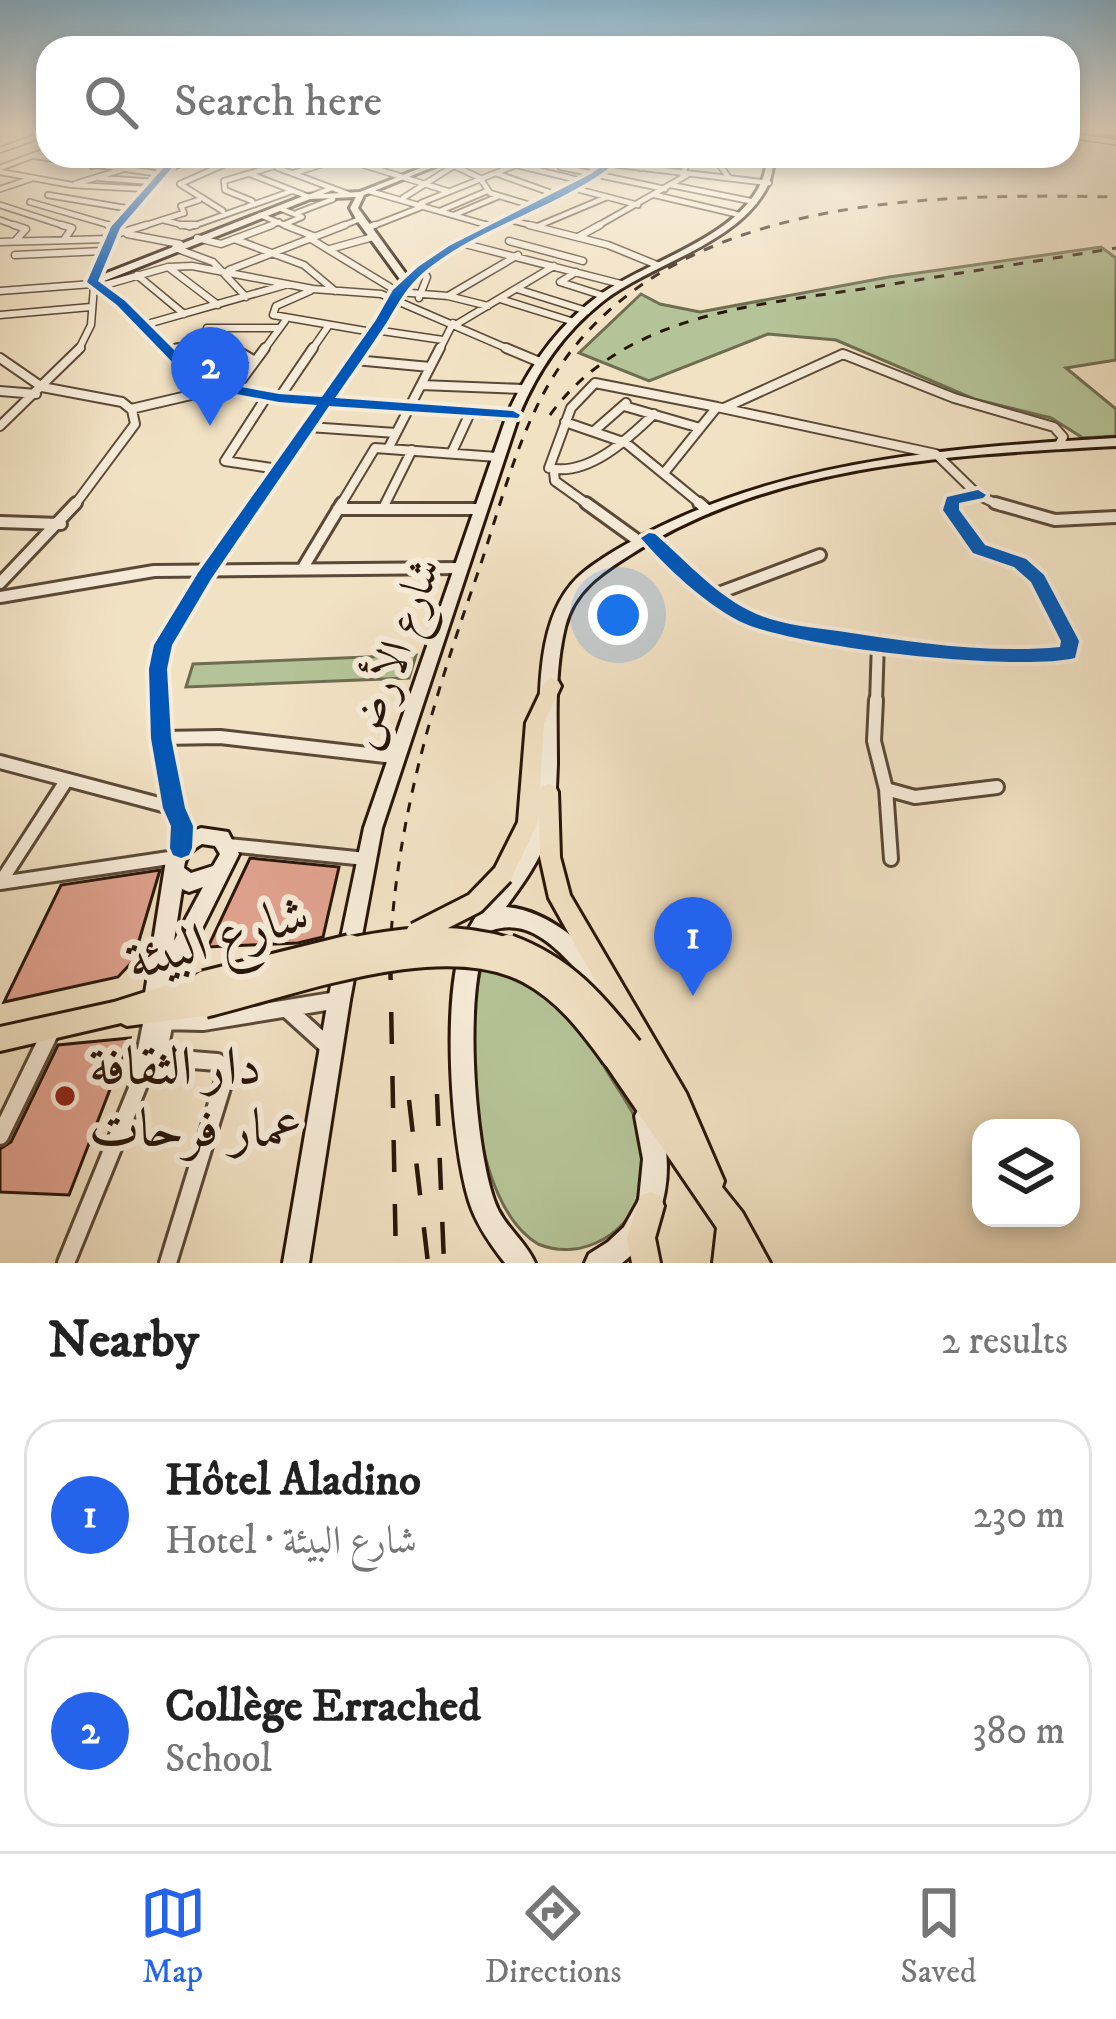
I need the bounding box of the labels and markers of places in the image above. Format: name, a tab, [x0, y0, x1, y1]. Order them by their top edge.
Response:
pin: 2	[171, 327, 249, 426]
pin: 1	[654, 897, 732, 996]
place label: دار الثقافة عمار فرحات	[89, 1035, 302, 1164]
marker: دار الثقافة عمار فرحات	[52, 1083, 78, 1109]

